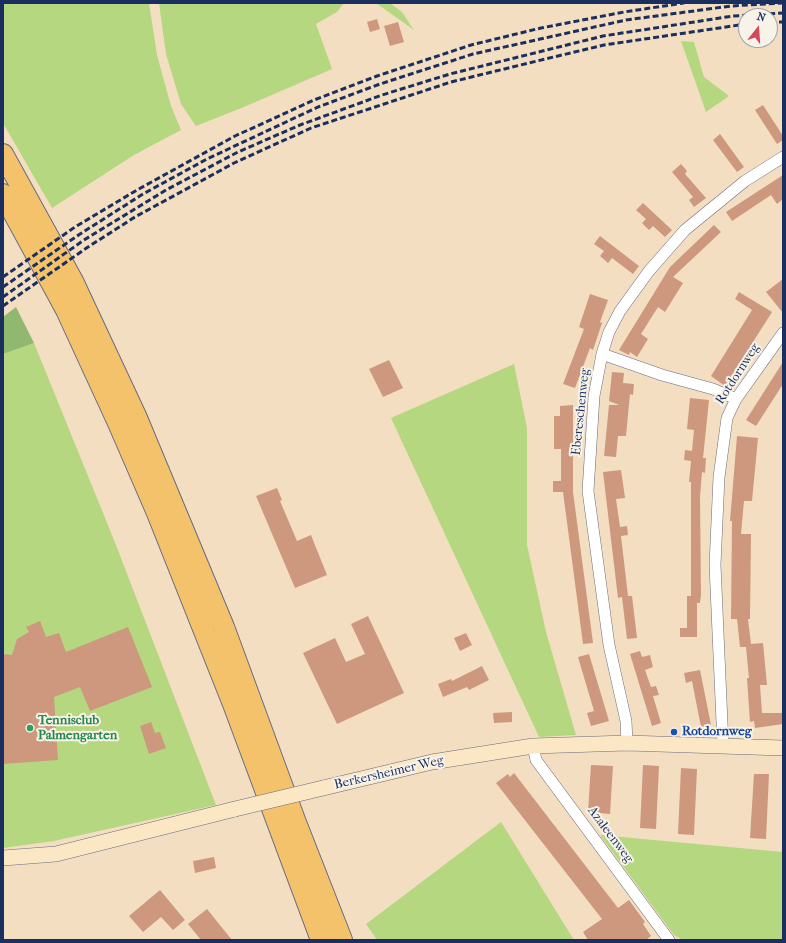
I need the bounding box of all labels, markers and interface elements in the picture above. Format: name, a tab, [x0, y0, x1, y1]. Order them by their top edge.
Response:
north arrow	[738, 8, 778, 48]
text: N	[755, 10, 767, 24]
street label: Rotdornweg	[713, 341, 763, 407]
street label: Ebereschenweg	[569, 368, 593, 456]
place label: Tennisclub Palmengarten	[38, 713, 117, 744]
marker: Tennisclub Palmengarten	[25, 723, 35, 733]
place label: Rotdornweg	[682, 724, 752, 740]
marker: Rotdornweg	[669, 727, 679, 737]
street label: Berkersheimer Weg	[333, 753, 445, 793]
street label: Azaleenweg	[584, 804, 636, 866]

